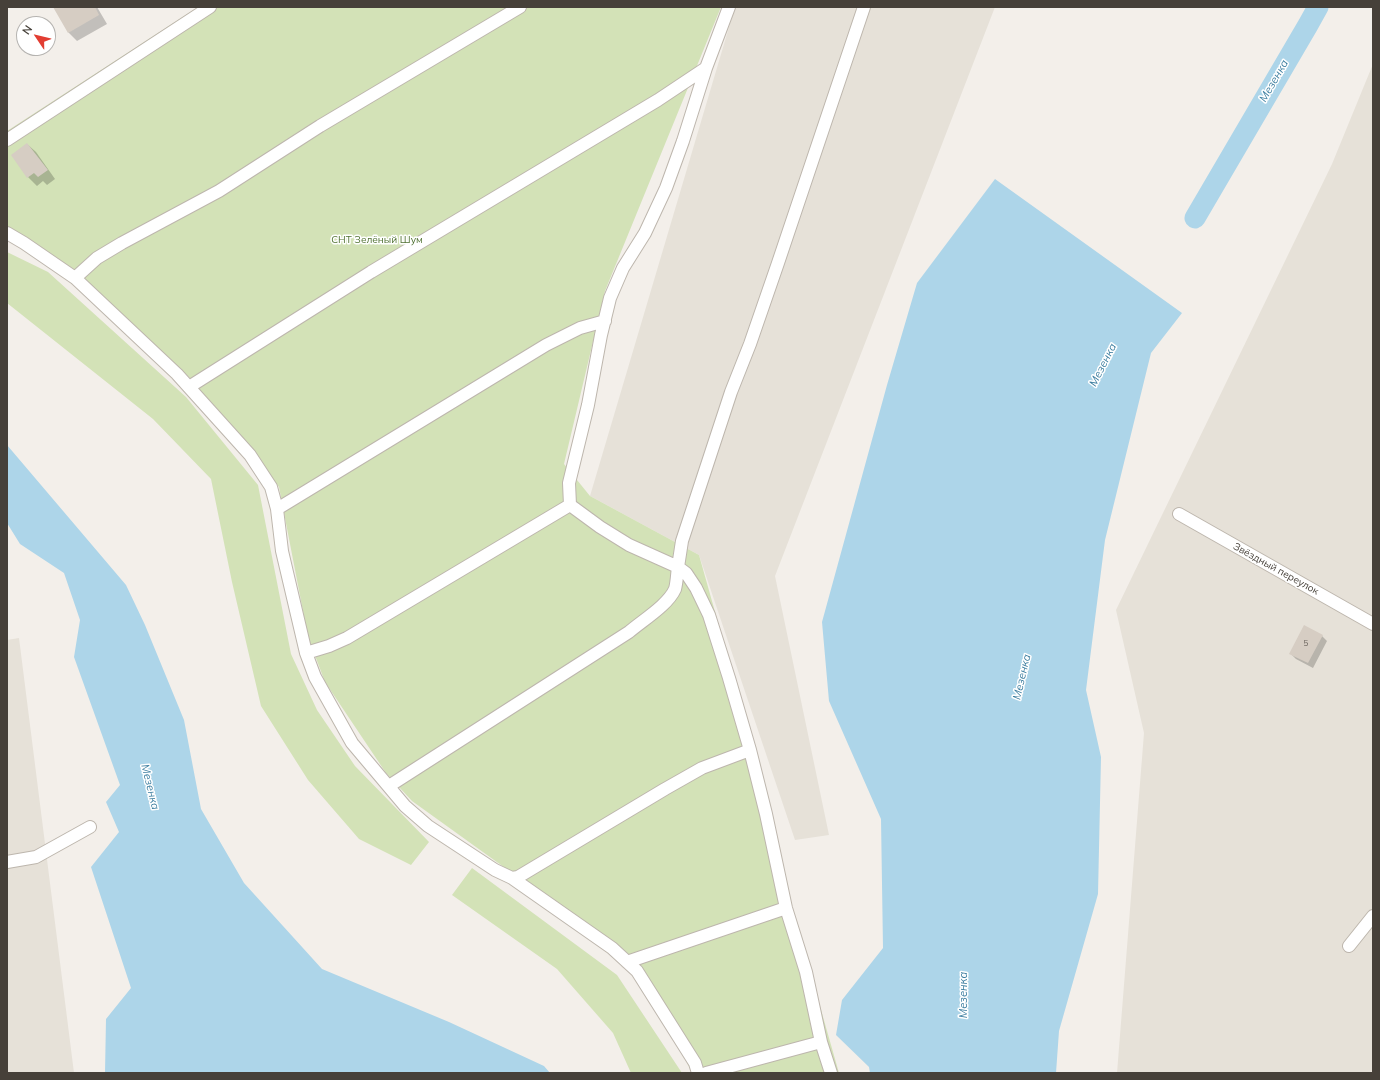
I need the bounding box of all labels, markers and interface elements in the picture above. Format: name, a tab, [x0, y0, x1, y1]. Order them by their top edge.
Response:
north arrow	[16, 16, 56, 56]
text: N	[19, 22, 35, 37]
water label: Мезенка	[1257, 58, 1291, 104]
park label: СНТ Зелёный Шум	[331, 234, 423, 246]
water label: Мезенка	[1087, 341, 1119, 389]
street label: Звёздный переулок	[1231, 540, 1321, 598]
house number: 5	[1304, 639, 1308, 649]
water label: Мезенка	[1010, 653, 1034, 701]
water label: Мезенка	[138, 763, 162, 811]
water label: Мезенка	[957, 972, 971, 1018]

